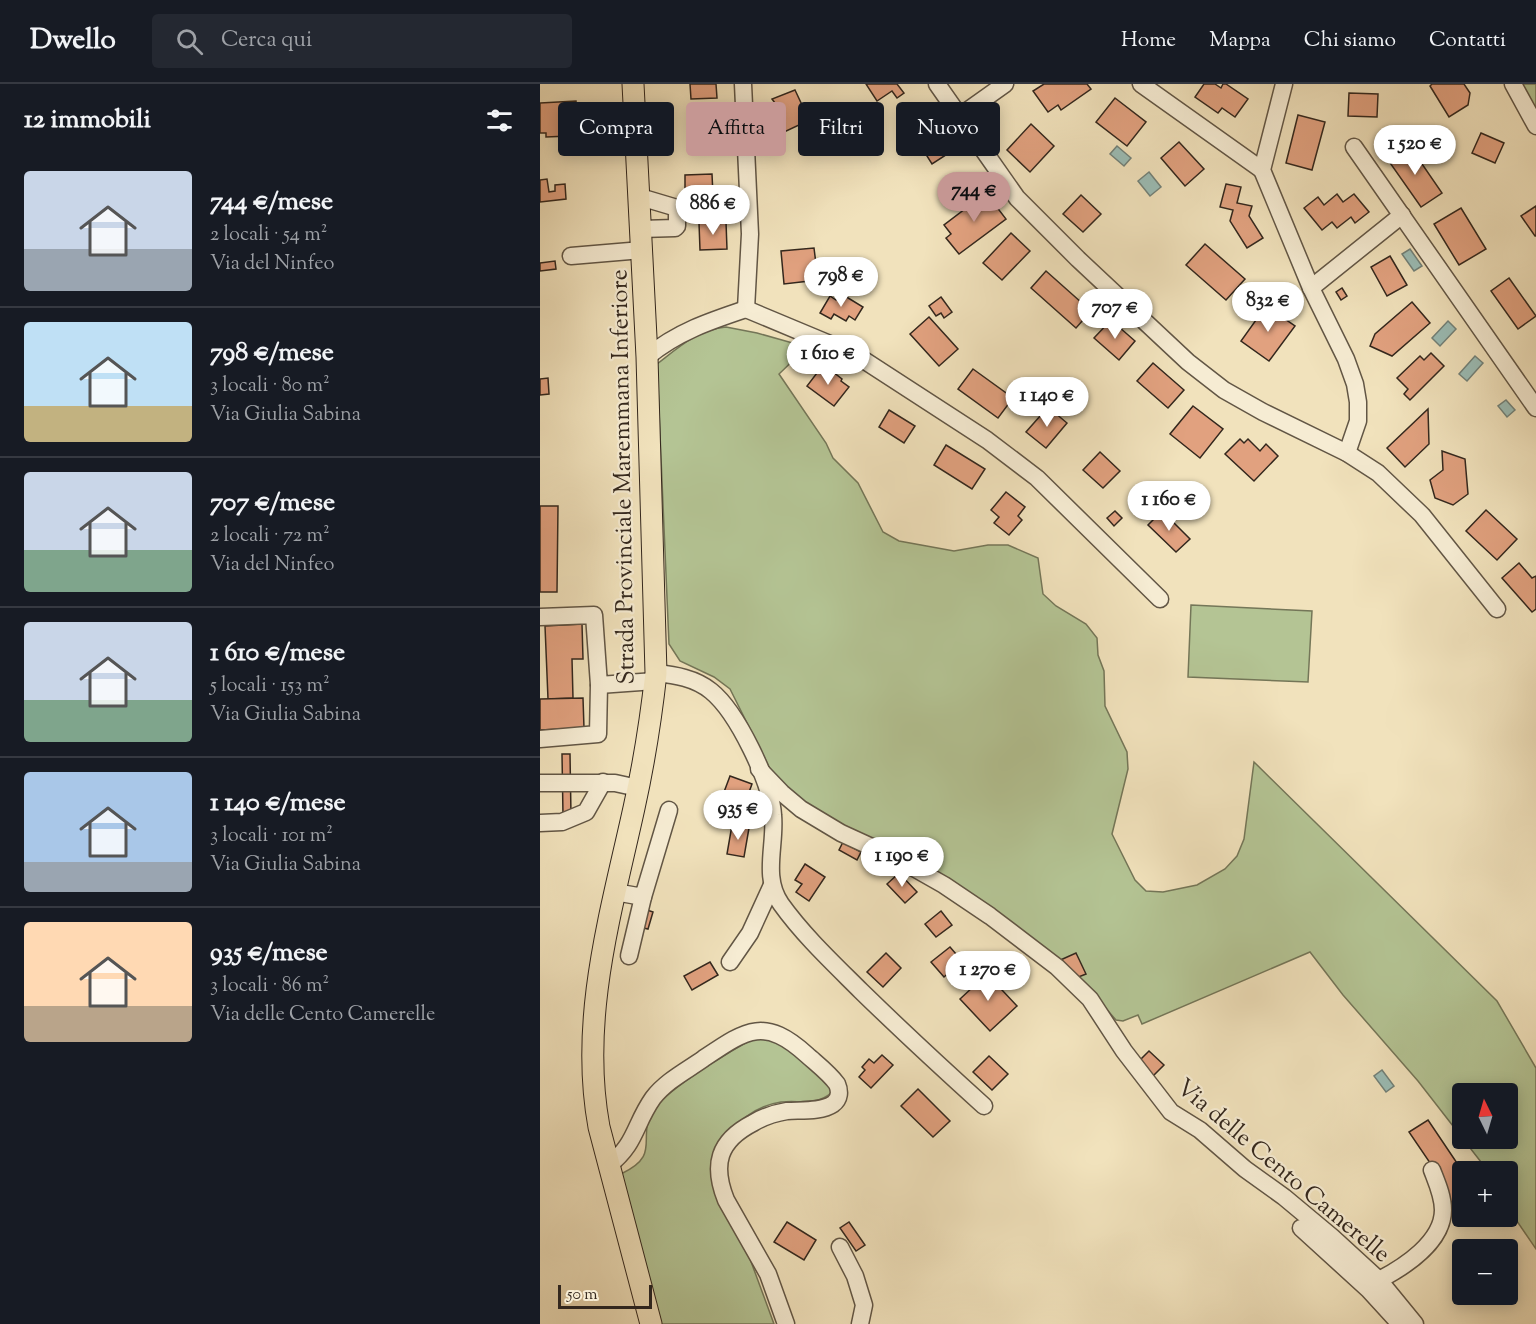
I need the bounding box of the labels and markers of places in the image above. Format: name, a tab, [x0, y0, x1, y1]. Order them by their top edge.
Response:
pin: 1 520 €	[1360, 125, 1470, 176]
pin: 744 €	[932, 172, 1016, 223]
pin: 886 €	[671, 185, 755, 236]
pin: 798 €	[799, 257, 883, 308]
pin: 832 €	[1226, 282, 1310, 333]
pin: 707 €	[1073, 289, 1157, 340]
pin: 1 610 €	[773, 335, 883, 386]
pin: 1 140 €	[992, 377, 1102, 428]
pin: 1 160 €	[1114, 481, 1224, 532]
pin: 935 €	[696, 790, 780, 841]
pin: 1 190 €	[847, 837, 957, 888]
pin: 1 270 €	[933, 951, 1043, 1002]

